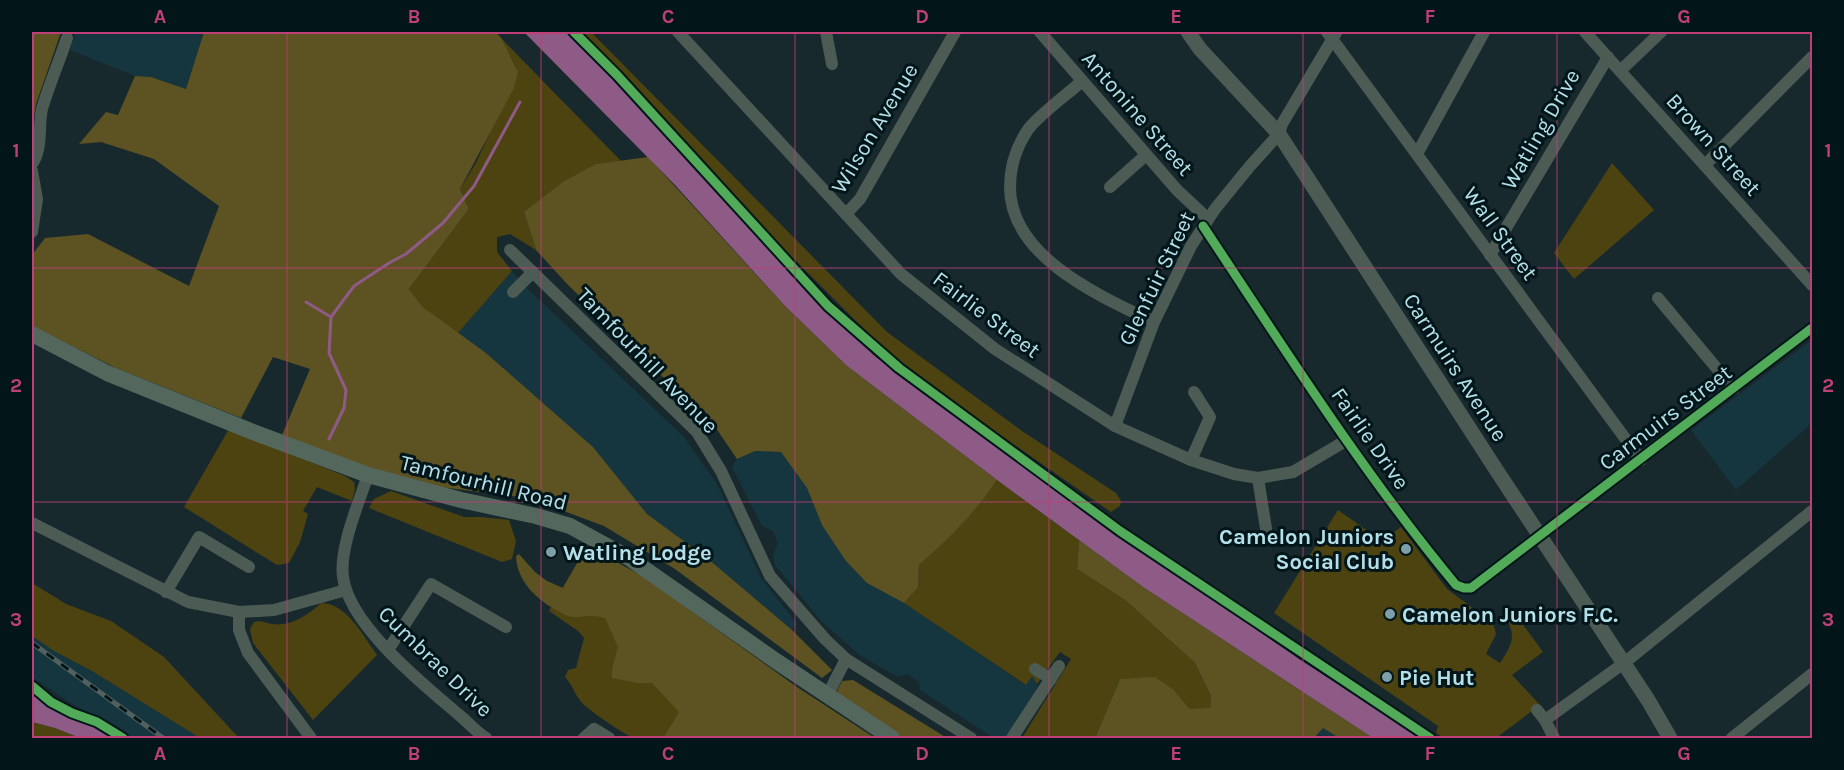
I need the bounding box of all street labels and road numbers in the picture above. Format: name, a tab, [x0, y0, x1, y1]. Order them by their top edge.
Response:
street label: Antonine Street	[1076, 46, 1198, 181]
street label: Wilson Avenue	[826, 59, 924, 198]
street label: Watling Drive	[1496, 65, 1586, 194]
street label: Brown Street	[1661, 88, 1766, 201]
street label: Wall Street	[1458, 182, 1543, 285]
street label: Glenfuir Street	[1113, 207, 1201, 350]
street label: Fairlie Street	[928, 266, 1045, 363]
street label: Tamfourhill Avenue	[571, 282, 723, 439]
street label: Carmuirs Avenue	[1398, 289, 1513, 446]
street label: Carmuirs Street	[1594, 360, 1737, 476]
street label: Fairlie Drive	[1326, 383, 1415, 494]
street label: Tamfourhill Road	[398, 450, 570, 516]
street label: Cumbrae Drive	[373, 601, 498, 723]

